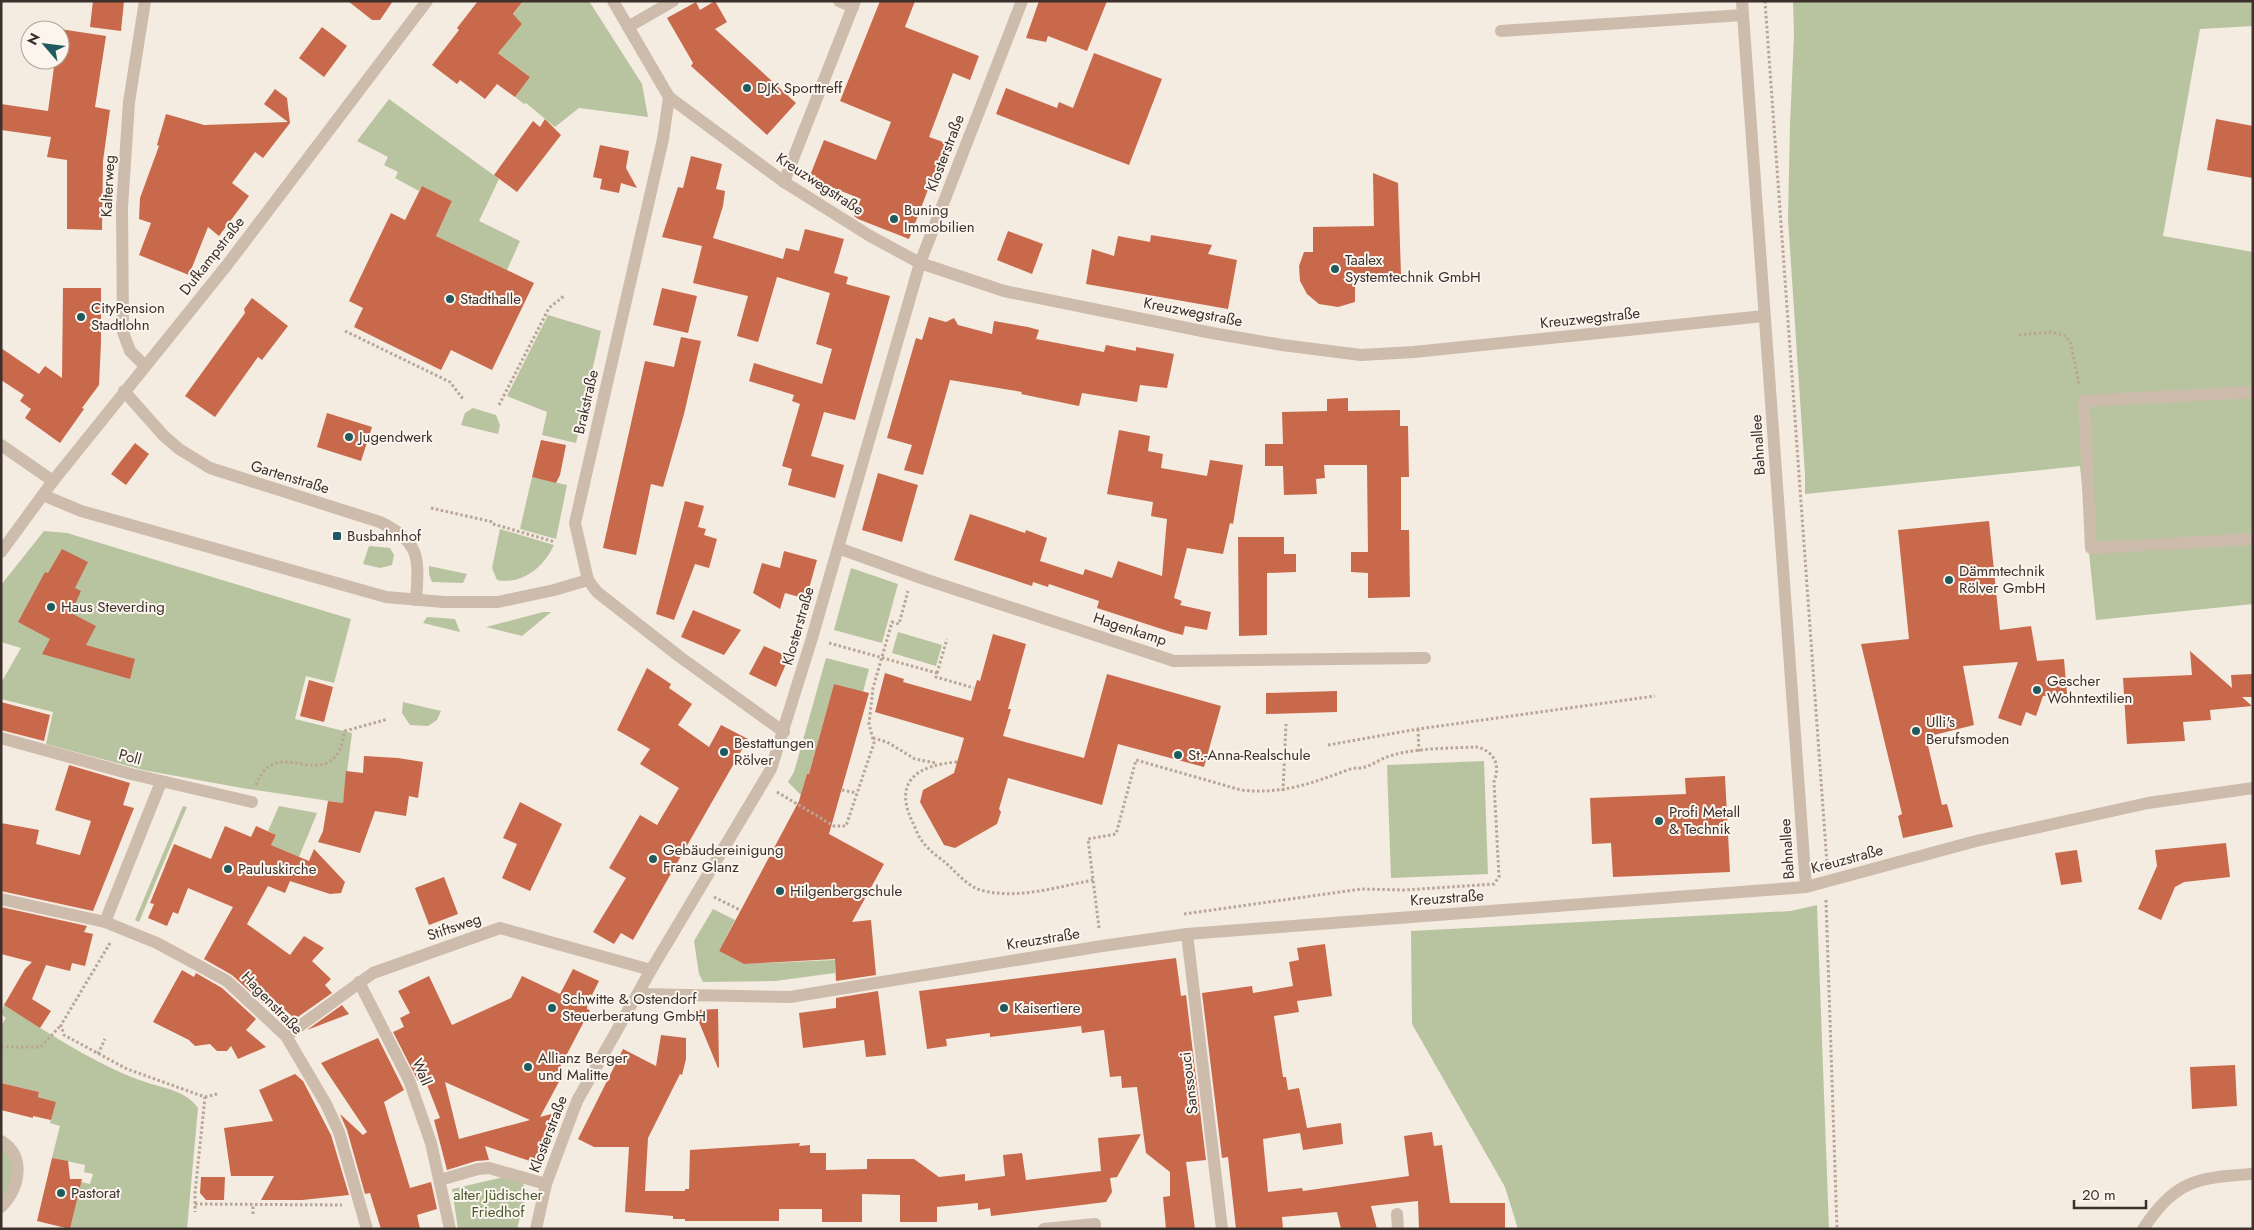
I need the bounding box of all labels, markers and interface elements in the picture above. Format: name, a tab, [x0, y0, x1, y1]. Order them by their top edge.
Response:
north arrow	[20, 20, 70, 70]
text: N	[22, 29, 45, 49]
place label: DJK Sporttreff	[757, 77, 843, 99]
marker: DJK Sporttreff	[741, 82, 753, 94]
street label: Klosterstraße	[920, 111, 970, 195]
street label: Kreuzwegstraße	[772, 147, 868, 221]
street label: Kalterweg	[95, 154, 121, 218]
place label: Buning Immobilien	[904, 199, 975, 238]
street label: Dufkampstraße	[174, 212, 250, 300]
marker: Buning Immobilien	[888, 213, 900, 225]
place label: Taalex Systemtechnik GmbH	[1345, 249, 1481, 288]
marker: Taalex Systemtechnik GmbH	[1329, 263, 1341, 275]
place label: Stadthalle	[460, 288, 521, 310]
street label: Kreuzwegstraße	[1142, 292, 1245, 332]
marker: Stadthalle	[444, 293, 456, 305]
place label: CityPension Stadtlohn	[91, 297, 165, 336]
street label: Kreuzwegstraße	[1539, 302, 1641, 334]
marker: CityPension Stadtlohn	[75, 311, 87, 323]
street label: Brakstraße	[568, 367, 604, 436]
street label: Bahnallee	[1745, 414, 1771, 476]
place label: Jugendwerk	[357, 426, 433, 448]
marker: Jugendwerk	[343, 431, 355, 443]
street label: Gartenstraße	[248, 455, 332, 499]
place label: Busbahnhof	[347, 525, 422, 547]
marker: Busbahnhof	[331, 530, 343, 542]
place label: Dämmtechnik Rölver GmbH	[1959, 560, 2045, 599]
marker: Dämmtechnik Rölver GmbH	[1943, 574, 1955, 586]
street label: Klosterstraße	[776, 584, 820, 668]
place label: Haus Steverding	[61, 596, 165, 618]
marker: Haus Steverding	[45, 601, 57, 613]
street label: Hagenkamp	[1090, 607, 1170, 651]
place label: Gescher Wohntextilien	[2047, 670, 2132, 709]
marker: Gescher Wohntextilien	[2031, 684, 2043, 696]
place label: Ulli's Berufsmoden	[1926, 711, 2010, 750]
marker: Ulli's Berufsmoden	[1910, 725, 1922, 737]
place label: Bestattungen Rölver	[734, 732, 814, 771]
street label: Poll	[116, 743, 144, 771]
place label: St.-Anna-Realschule	[1188, 744, 1311, 766]
marker: Bestattungen Rölver	[718, 746, 730, 758]
marker: St.-Anna-Realschule	[1172, 749, 1184, 761]
place label: Profi Metall & Technik	[1669, 801, 1740, 840]
marker: Profi Metall & Technik	[1653, 815, 1665, 827]
street label: Bahnallee	[1774, 818, 1800, 880]
place label: Gebäudereinigung Franz Glanz	[663, 839, 784, 878]
street label: Kreuzstraße	[1808, 839, 1886, 879]
marker: Gebäudereinigung Franz Glanz	[647, 853, 659, 865]
place label: Pauluskirche	[238, 858, 317, 880]
marker: Pauluskirche	[222, 863, 234, 875]
place label: Hilgenbergschule	[790, 880, 902, 902]
street label: Kreuzstraße	[1409, 884, 1485, 912]
marker: Hilgenbergschule	[774, 885, 786, 897]
street label: Stiftsweg	[424, 908, 484, 946]
street label: Kreuzstraße	[1005, 922, 1082, 956]
street label: Hagenstraße	[236, 966, 308, 1040]
place label: Schwitte & Ostendorf Steuerberatung GmbH	[562, 988, 706, 1027]
place label: Kaisertiere	[1014, 997, 1081, 1019]
marker: Schwitte & Ostendorf Steuerberatung GmbH	[546, 1002, 558, 1014]
marker: Kaisertiere	[998, 1002, 1010, 1014]
place label: Allianz Berger und Malitte	[538, 1047, 628, 1086]
street label: Sanssouci	[1174, 1051, 1204, 1115]
street label: Wall	[407, 1055, 437, 1089]
marker: Allianz Berger und Malitte	[522, 1061, 534, 1073]
street label: Klosterstraße	[523, 1092, 573, 1176]
scale bar	[2074, 1178, 2146, 1210]
place label: Pastorat	[71, 1182, 120, 1204]
park label: alter Jüdischer Friedhof	[453, 1184, 544, 1223]
text: 20 m	[2082, 1184, 2116, 1206]
marker: Pastorat	[55, 1187, 67, 1199]

